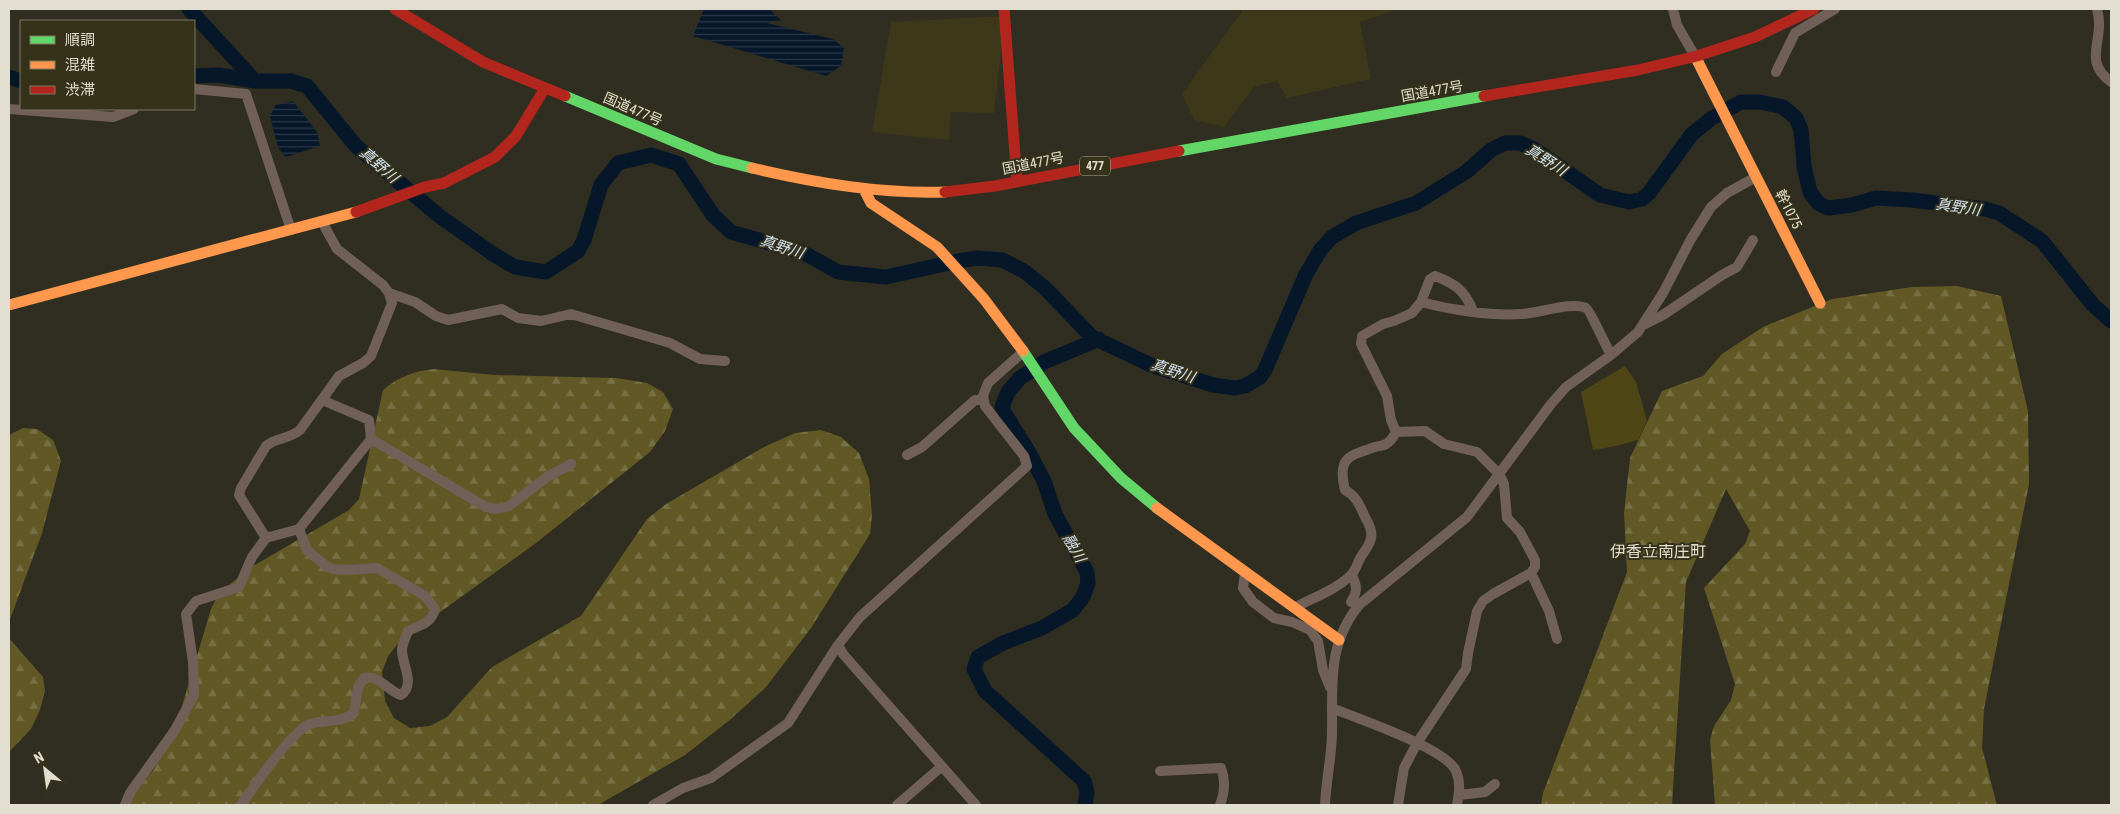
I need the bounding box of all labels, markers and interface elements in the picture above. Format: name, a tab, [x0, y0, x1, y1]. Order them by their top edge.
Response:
legend	[20, 20, 195, 110]
text: 順調	[65, 31, 95, 49]
text: 混雑	[65, 56, 95, 74]
street label: 国道477号	[1400, 78, 1464, 104]
text: 渋滞	[65, 81, 95, 99]
street label: 国道477号	[601, 89, 665, 129]
water label: 真野川	[1522, 140, 1572, 181]
water label: 真野川	[356, 143, 403, 188]
street label: 国道477号	[1001, 149, 1065, 177]
road number: 477	[1080, 157, 1110, 176]
street label: 幹1075	[1772, 187, 1806, 231]
water label: 真野川	[1934, 195, 1984, 220]
water label: 真野川	[758, 231, 808, 263]
water label: 真野川	[1149, 355, 1199, 387]
water label: 融川	[1059, 531, 1090, 567]
district label: 伊香立南庄町	[1610, 542, 1706, 561]
north arrow	[20, 744, 70, 794]
text: N	[31, 749, 46, 767]

